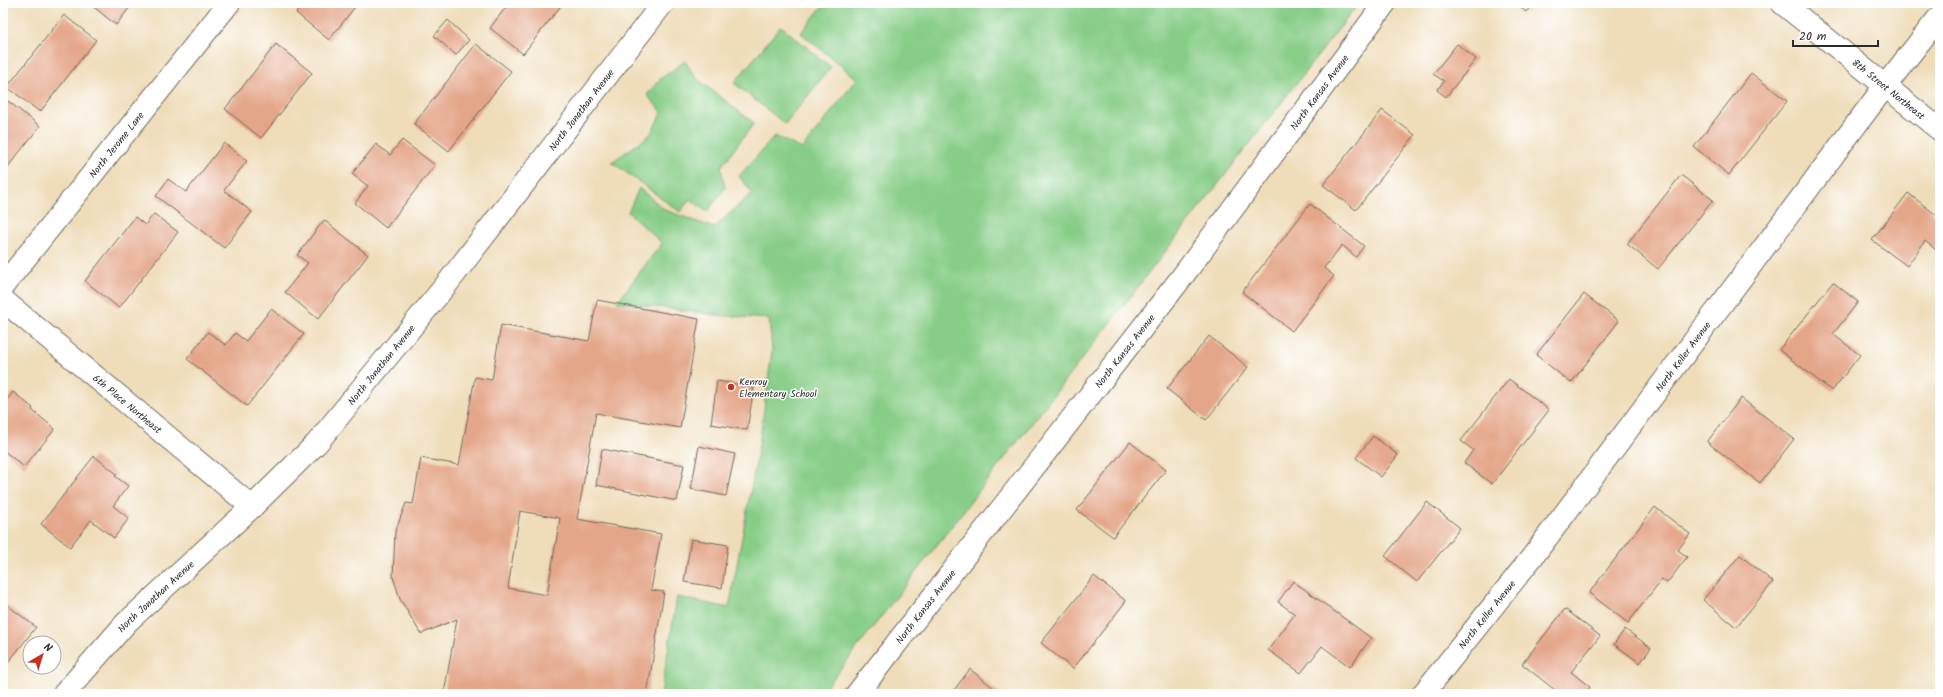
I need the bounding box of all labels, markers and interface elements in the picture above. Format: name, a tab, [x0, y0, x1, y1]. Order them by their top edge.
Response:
scale bar	[1793, 22, 1878, 48]
text: 20 m	[1799, 27, 1827, 46]
street label: North Kansas Avenue	[1287, 51, 1354, 134]
street label: 8th Street Northeast	[1848, 55, 1928, 124]
street label: North Jonathan Avenue	[545, 65, 619, 155]
street label: North Jerome Lane	[85, 108, 149, 182]
street label: North Kansas Avenue	[1091, 310, 1160, 392]
street label: North Keller Avenue	[1652, 318, 1715, 396]
street label: North Jonathan Avenue	[344, 321, 420, 409]
street label: 6th Place Northeast	[89, 371, 165, 438]
place label: Kenroy Elementary School	[739, 374, 817, 402]
marker: Kenroy Elementary School	[726, 382, 736, 392]
street label: North Jonathan Avenue	[114, 557, 198, 637]
street label: North Kansas Avenue	[892, 566, 960, 648]
street label: North Keller Avenue	[1455, 576, 1520, 653]
north arrow	[22, 635, 62, 675]
text: N	[39, 639, 56, 657]

